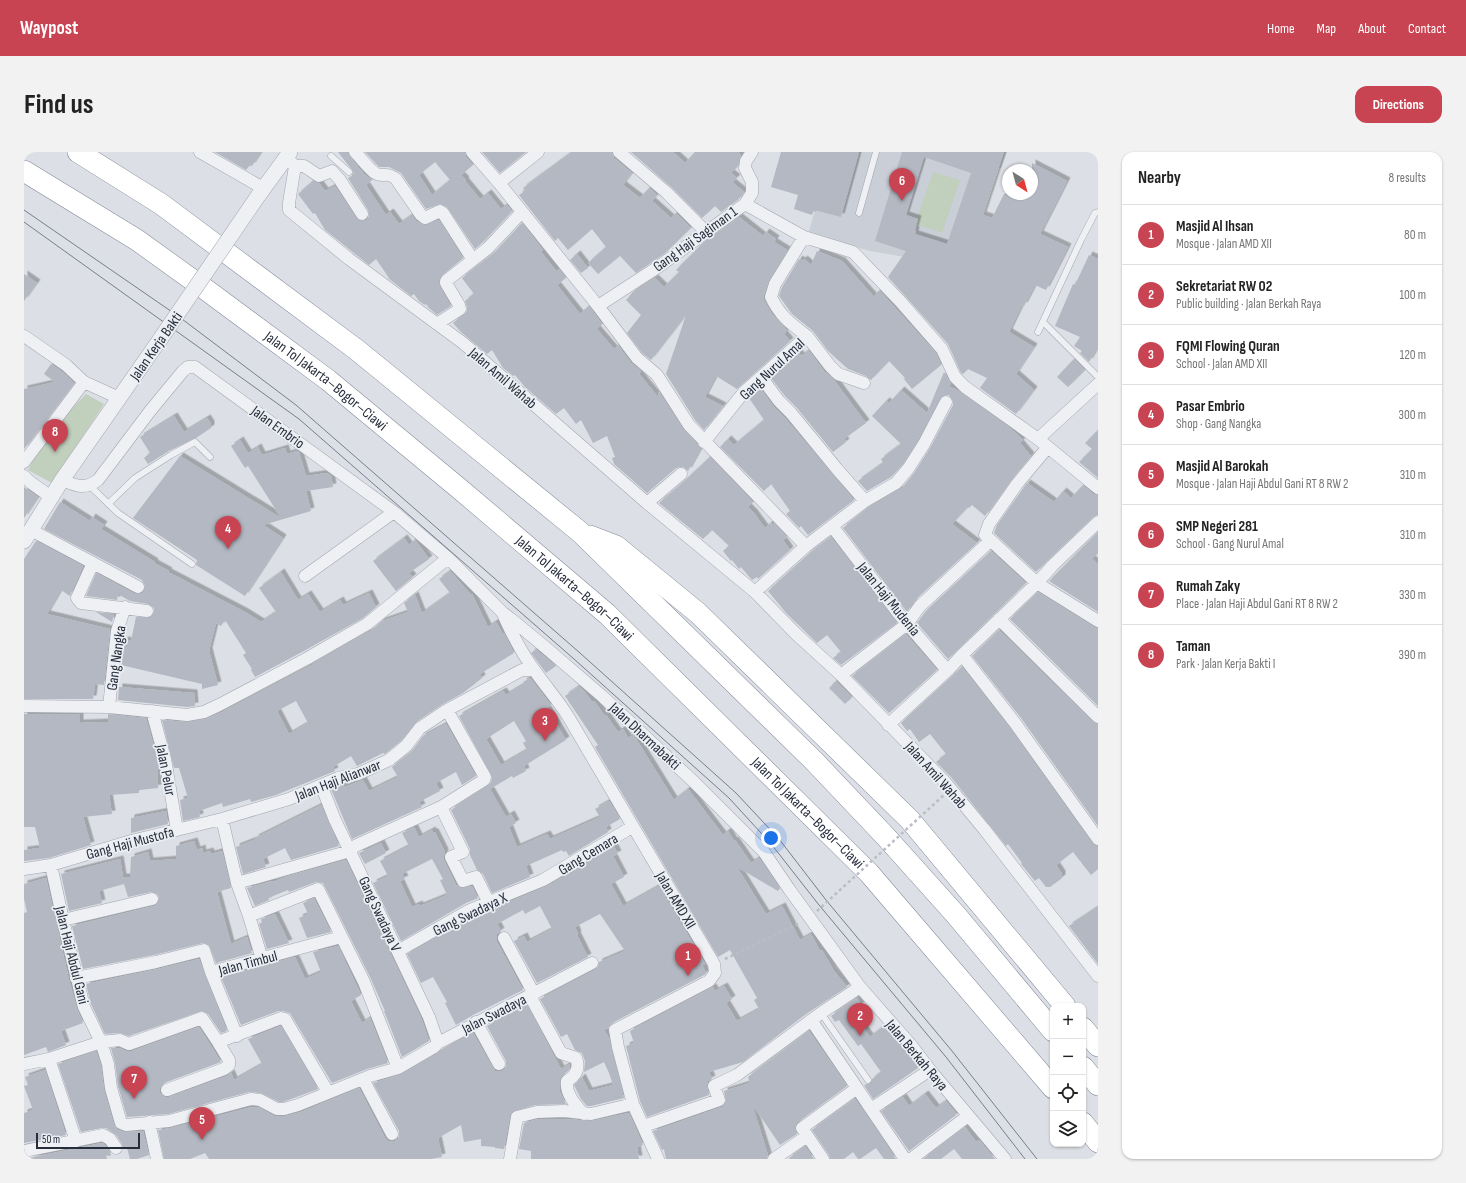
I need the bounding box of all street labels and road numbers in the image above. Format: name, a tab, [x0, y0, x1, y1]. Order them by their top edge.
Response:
street label: Gang Haji Sagiman 1	[649, 202, 742, 276]
street label: Jalan Kerja Bakti	[125, 308, 187, 385]
street label: Jalan Tol Jakarta–Bogor–Ciawi	[260, 327, 391, 435]
street label: Gang Nurul Amal	[736, 334, 809, 404]
street label: Jalan Amil Wahab	[464, 343, 541, 413]
street label: Jalan Embrio	[246, 401, 308, 453]
street label: Jalan Tol Jakarta–Bogor–Ciawi	[511, 531, 638, 645]
street label: Jalan Haji Mudenia	[852, 558, 924, 640]
street label: Gang Nangka	[103, 624, 130, 692]
street label: Jalan Dharmabakti	[604, 698, 684, 774]
street label: Jalan Amil Wahab	[900, 737, 971, 813]
street label: Jalan Pelur	[151, 742, 180, 798]
street label: Jalan Tol Jakarta–Bogor–Ciawi	[747, 753, 868, 873]
street label: Jalan Haji Alianwar	[292, 755, 384, 806]
street label: Gang Haji Mustofa	[84, 823, 176, 864]
street label: Gang Cemara	[555, 829, 622, 880]
street label: Jalan AMD XII	[651, 867, 700, 932]
street label: Gang Swadaya V	[354, 874, 405, 955]
street label: Gang Swadaya X	[430, 888, 511, 941]
street label: Jalan Haji Abdul Gani	[50, 903, 93, 1006]
street label: Jalan Timbul	[216, 947, 280, 981]
street label: Jalan Swadaya	[458, 990, 530, 1039]
street label: Jalan Berkah Raya	[881, 1015, 952, 1095]

